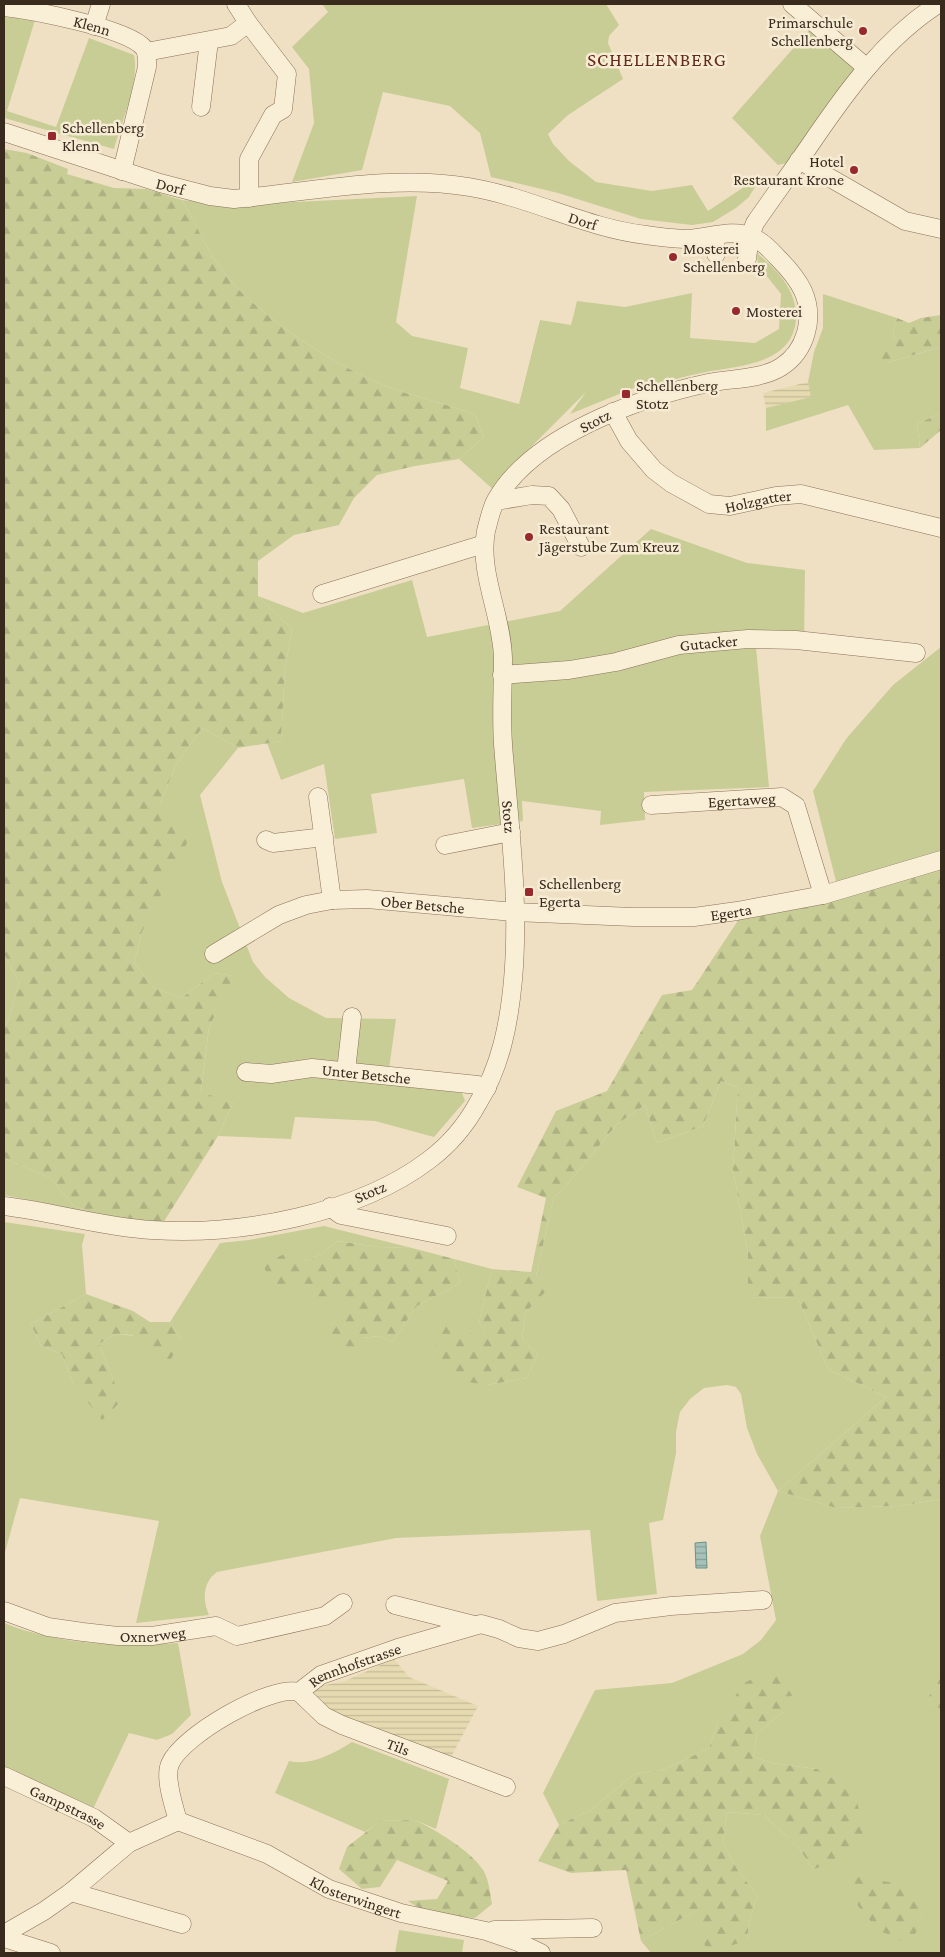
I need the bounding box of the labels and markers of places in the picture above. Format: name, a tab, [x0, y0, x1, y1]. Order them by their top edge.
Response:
place label: Primarschule Schellenberg	[768, 14, 853, 50]
marker: Primarschule Schellenberg	[857, 25, 869, 37]
place label: Schellenberg Klenn	[62, 119, 144, 154]
marker: Schellenberg Klenn	[46, 130, 58, 142]
place label: Hotel Restaurant Krone	[733, 153, 844, 188]
marker: Hotel Restaurant Krone	[848, 164, 860, 176]
place label: Mosterei Schellenberg	[683, 240, 765, 276]
marker: Mosterei Schellenberg	[667, 251, 679, 263]
place label: Mosterei	[746, 303, 802, 320]
marker: Mosterei	[730, 305, 742, 317]
place label: Schellenberg Stotz	[636, 377, 718, 412]
marker: Schellenberg Stotz	[620, 388, 632, 400]
place label: Restaurant Jägerstube Zum Kreuz	[537, 520, 679, 556]
marker: Restaurant Jägerstube Zum Kreuz	[523, 531, 535, 543]
place label: Schellenberg Egerta	[539, 875, 621, 911]
marker: Schellenberg Egerta	[523, 886, 535, 898]

